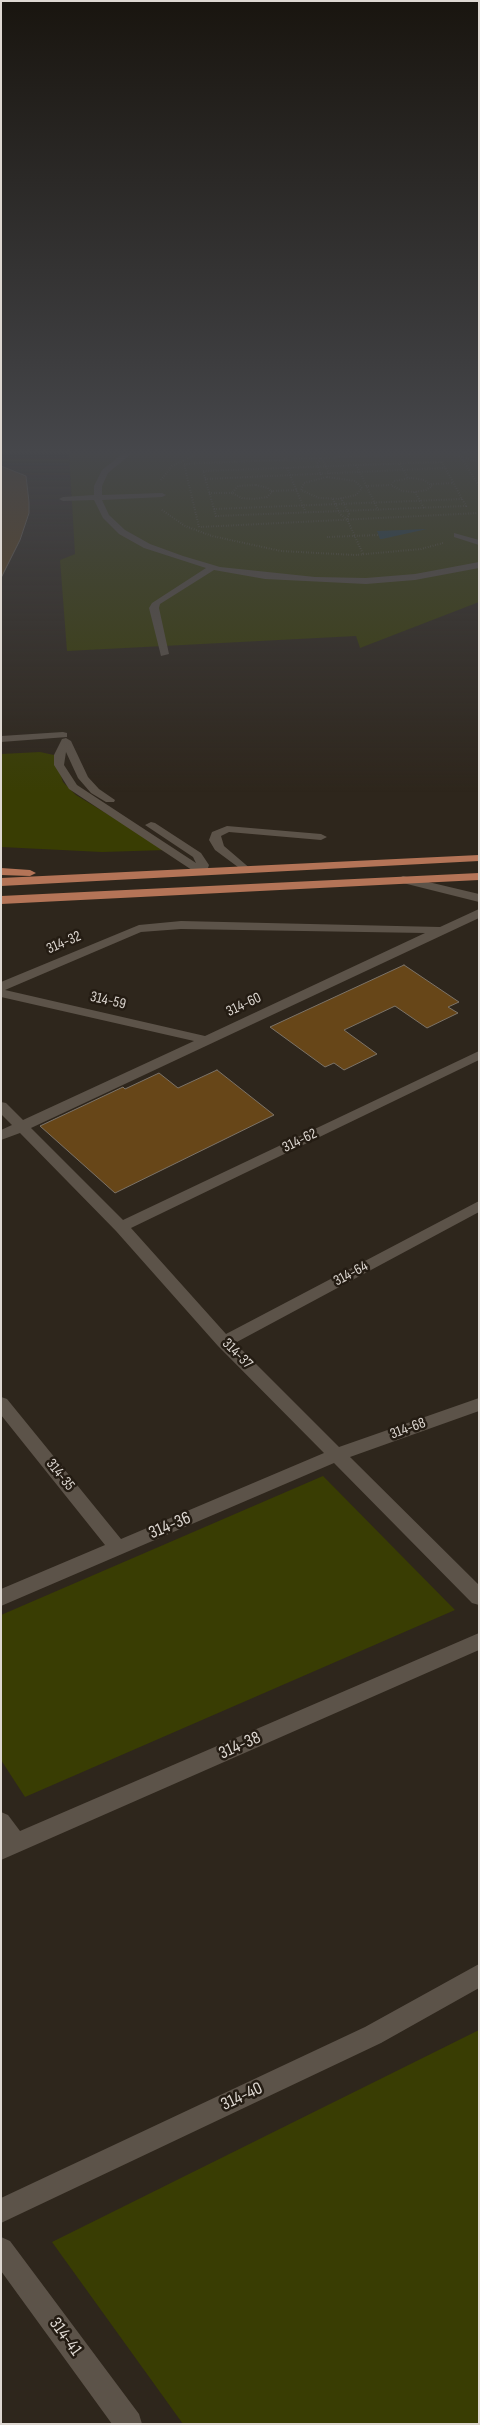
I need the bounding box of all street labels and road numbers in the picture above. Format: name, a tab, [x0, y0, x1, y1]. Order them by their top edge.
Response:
street label: 314-32	[44, 928, 84, 958]
street label: 314-59	[88, 988, 128, 1014]
street label: 314-60	[224, 989, 264, 1021]
street label: 314-62	[280, 1125, 320, 1157]
street label: 314-64	[331, 1258, 371, 1290]
street label: 314-37	[218, 1335, 256, 1373]
street label: 314-68	[388, 1414, 428, 1444]
street label: 314-35	[42, 1455, 78, 1495]
street label: 314-36	[146, 1508, 194, 1544]
street label: 314-38	[216, 1727, 264, 1765]
street label: 314-40	[218, 2078, 266, 2116]
street label: 314-41	[44, 2314, 86, 2360]

